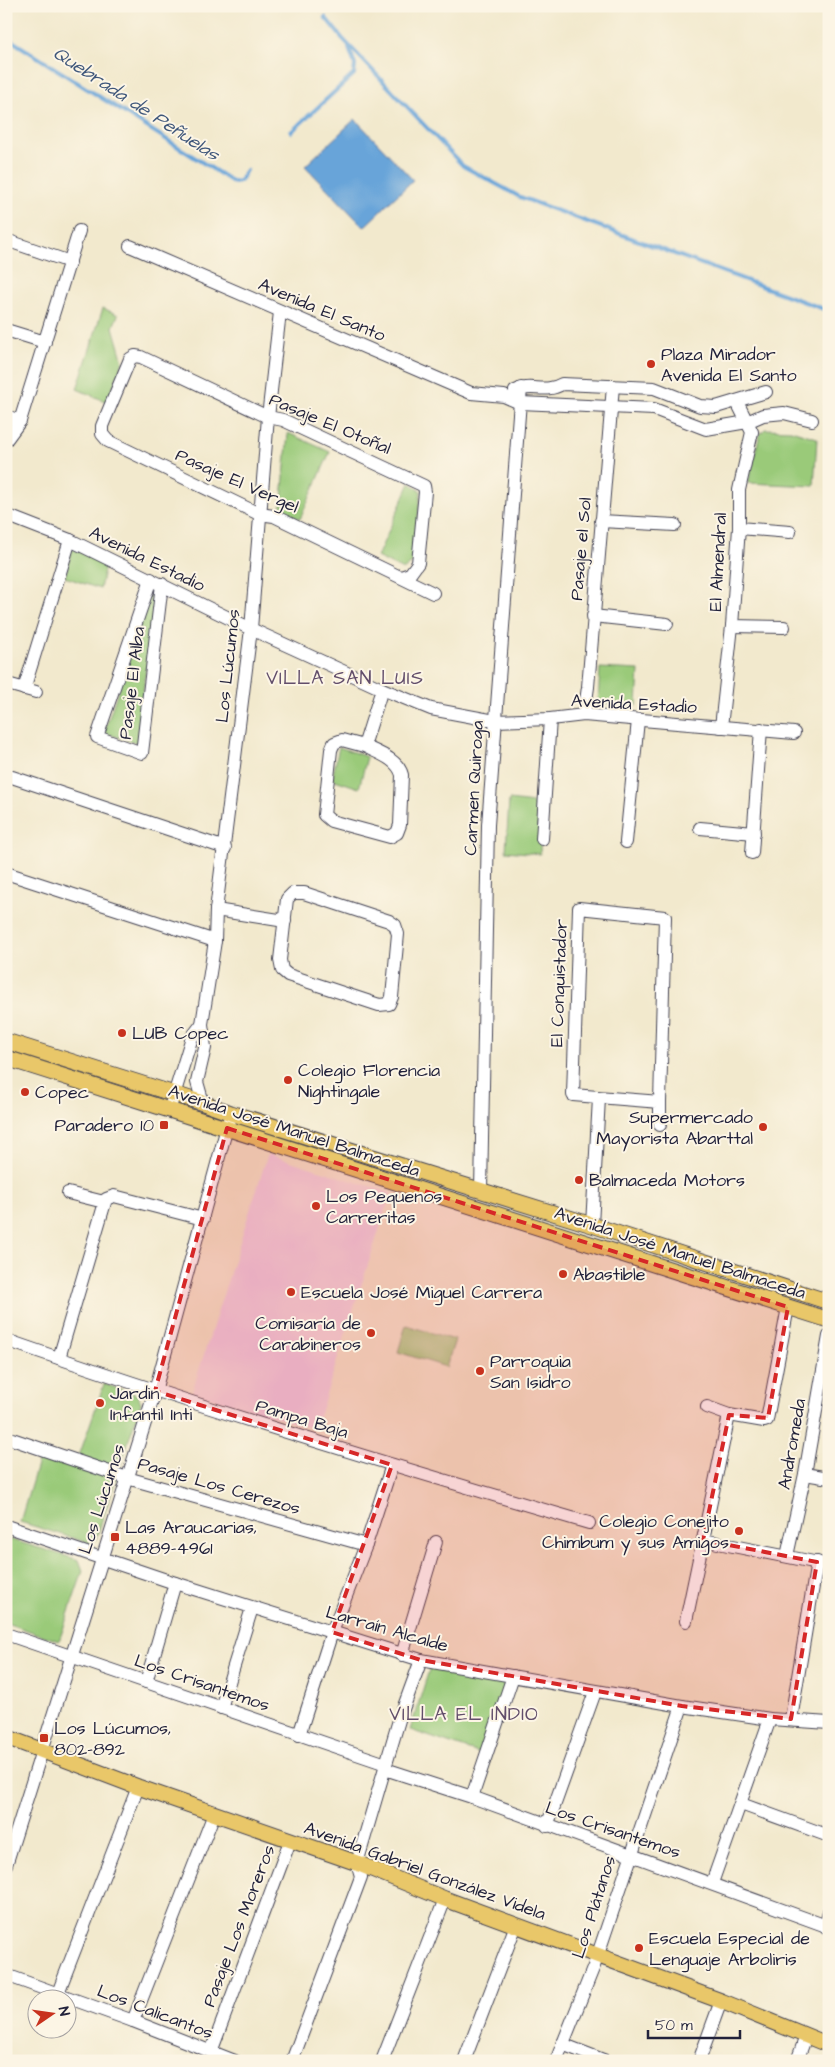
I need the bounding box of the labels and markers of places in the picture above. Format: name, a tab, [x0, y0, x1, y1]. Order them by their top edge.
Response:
place label: Plaza Mirador Avenida El Santo	[661, 342, 797, 388]
marker: Plaza Mirador Avenida El Santo	[645, 358, 657, 370]
place label: LUB Copec	[132, 1021, 229, 1046]
marker: LUB Copec	[116, 1027, 128, 1039]
place label: Colegio Florencia Nightingale	[298, 1058, 440, 1105]
marker: Colegio Florencia Nightingale	[282, 1074, 294, 1086]
place label: Copec	[35, 1080, 89, 1105]
marker: Copec	[19, 1086, 31, 1098]
place label: Supermercado Mayorista Abarttal	[596, 1105, 753, 1152]
place label: Paradero 10	[54, 1113, 154, 1138]
marker: Paradero 10	[158, 1119, 170, 1131]
marker: Supermercado Mayorista Abarttal	[757, 1121, 769, 1133]
place label: Balmaceda Motors	[589, 1168, 745, 1193]
marker: Balmaceda Motors	[573, 1174, 585, 1186]
place label: Los Pequenos Carreritas	[326, 1184, 442, 1230]
marker: Los Pequenos Carreritas	[310, 1200, 322, 1212]
place label: Abastible	[573, 1262, 646, 1287]
marker: Abastible	[557, 1268, 569, 1280]
place label: Escuela José Miguel Carrera	[301, 1280, 542, 1306]
marker: Escuela José Miguel Carrera	[285, 1286, 297, 1298]
place label: Comisaría de Carabineros	[255, 1311, 361, 1357]
marker: Comisaría de Carabineros	[365, 1327, 377, 1339]
place label: Parroquia San Isidro	[490, 1349, 571, 1395]
marker: Parroquia San Isidro	[474, 1365, 486, 1377]
place label: Jardin Infantil Inti	[110, 1381, 193, 1427]
marker: Jardin Infantil Inti	[94, 1397, 106, 1409]
place label: Colegio Conejito Chimbum y sus Amigos	[542, 1509, 729, 1556]
place label: Las Araucarias, 4889-4961	[125, 1515, 257, 1561]
marker: Colegio Conejito Chimbum y sus Amigos	[733, 1525, 745, 1537]
marker: Las Araucarias, 4889-4961	[109, 1531, 121, 1543]
place label: Los Lúcumos, 802-892	[54, 1716, 171, 1762]
marker: Los Lúcumos, 802-892	[38, 1732, 50, 1744]
place label: Escuela Especial de Lenguaje Arboliris	[649, 1926, 810, 1973]
marker: Escuela Especial de Lenguaje Arboliris	[633, 1942, 645, 1954]

